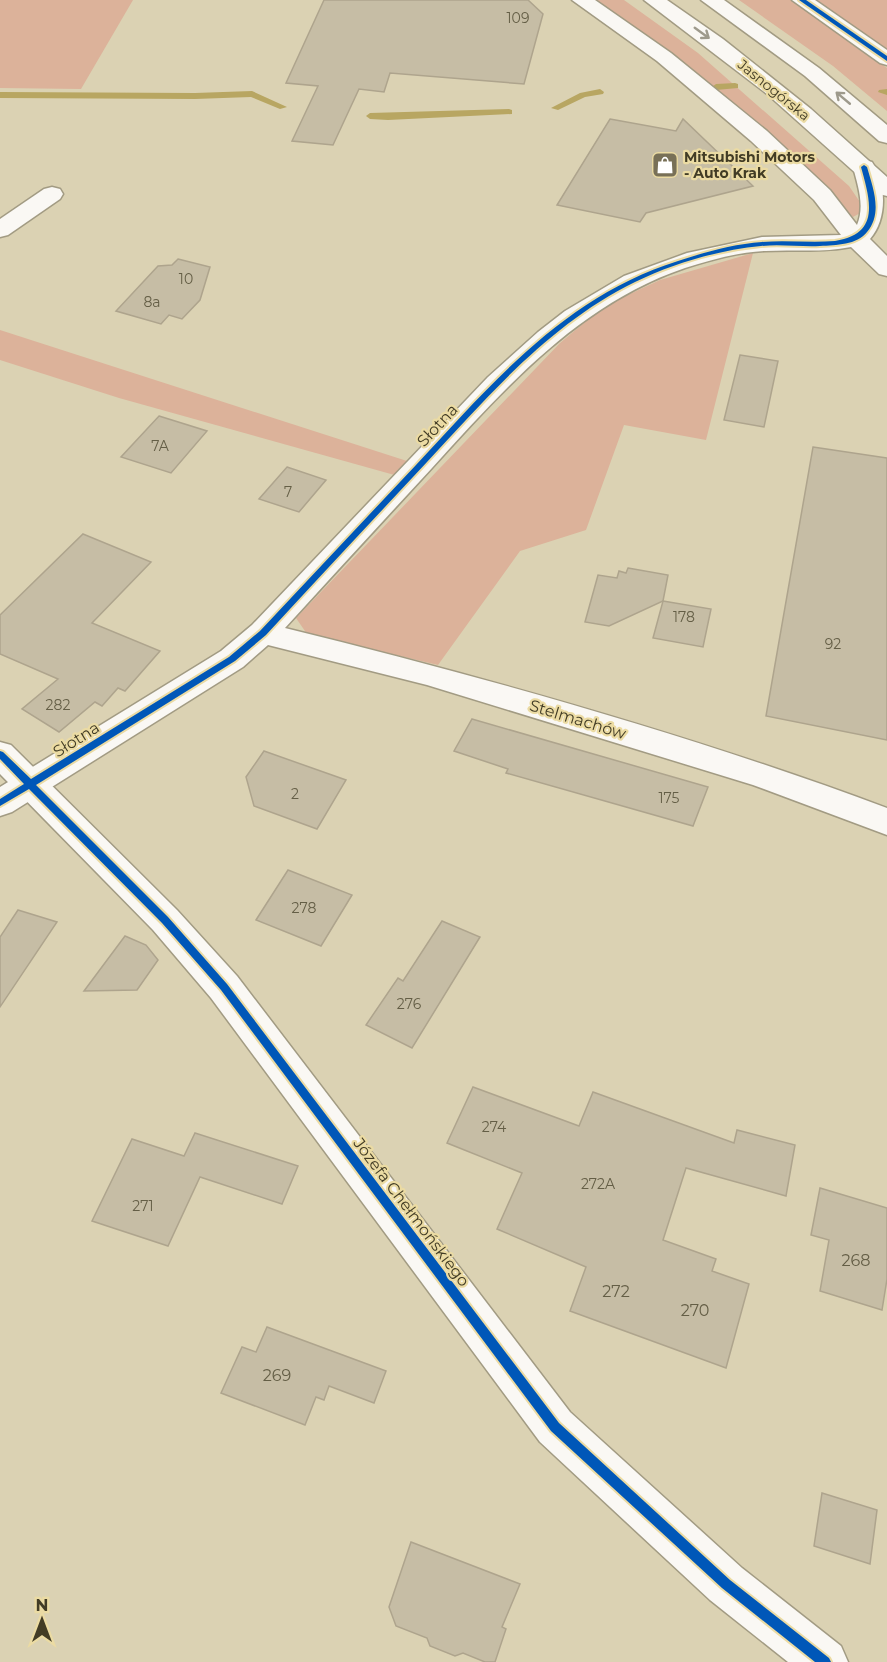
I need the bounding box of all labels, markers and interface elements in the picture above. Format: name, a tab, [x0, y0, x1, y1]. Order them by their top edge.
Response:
house number: 109	[507, 9, 529, 27]
one-way arrow	[694, 27, 710, 39]
street label: Jasnogórska	[734, 55, 814, 125]
one-way arrow	[835, 92, 851, 105]
place label: Mitsubishi Motors - Auto Krak	[684, 148, 815, 182]
shop icon: Mitsubishi Motors - Auto Krak	[650, 150, 680, 180]
house number: 10	[179, 270, 193, 288]
house number: 8a	[143, 293, 161, 311]
street label: Słotna	[413, 400, 462, 451]
house number: 7A	[151, 437, 170, 455]
house number: 7	[284, 483, 292, 501]
house number: 178	[673, 608, 695, 626]
house number: 92	[825, 635, 841, 653]
house number: 282	[46, 696, 70, 714]
street label: Stelmachów	[527, 696, 628, 743]
street label: Słotna	[50, 718, 103, 761]
house number: 2	[291, 785, 299, 803]
house number: 175	[659, 789, 680, 807]
house number: 278	[292, 899, 316, 917]
house number: 276	[397, 995, 422, 1013]
house number: 274	[482, 1118, 507, 1136]
street label: Józefa Chełmońskiego	[349, 1134, 474, 1290]
house number: 272A	[581, 1175, 616, 1193]
house number: 271	[132, 1197, 154, 1215]
house number: 268	[841, 1251, 871, 1270]
house number: 272	[602, 1282, 630, 1301]
house number: 270	[681, 1301, 709, 1320]
house number: 269	[263, 1366, 291, 1385]
north arrow	[12, 1590, 72, 1650]
text: N	[36, 1596, 48, 1615]

